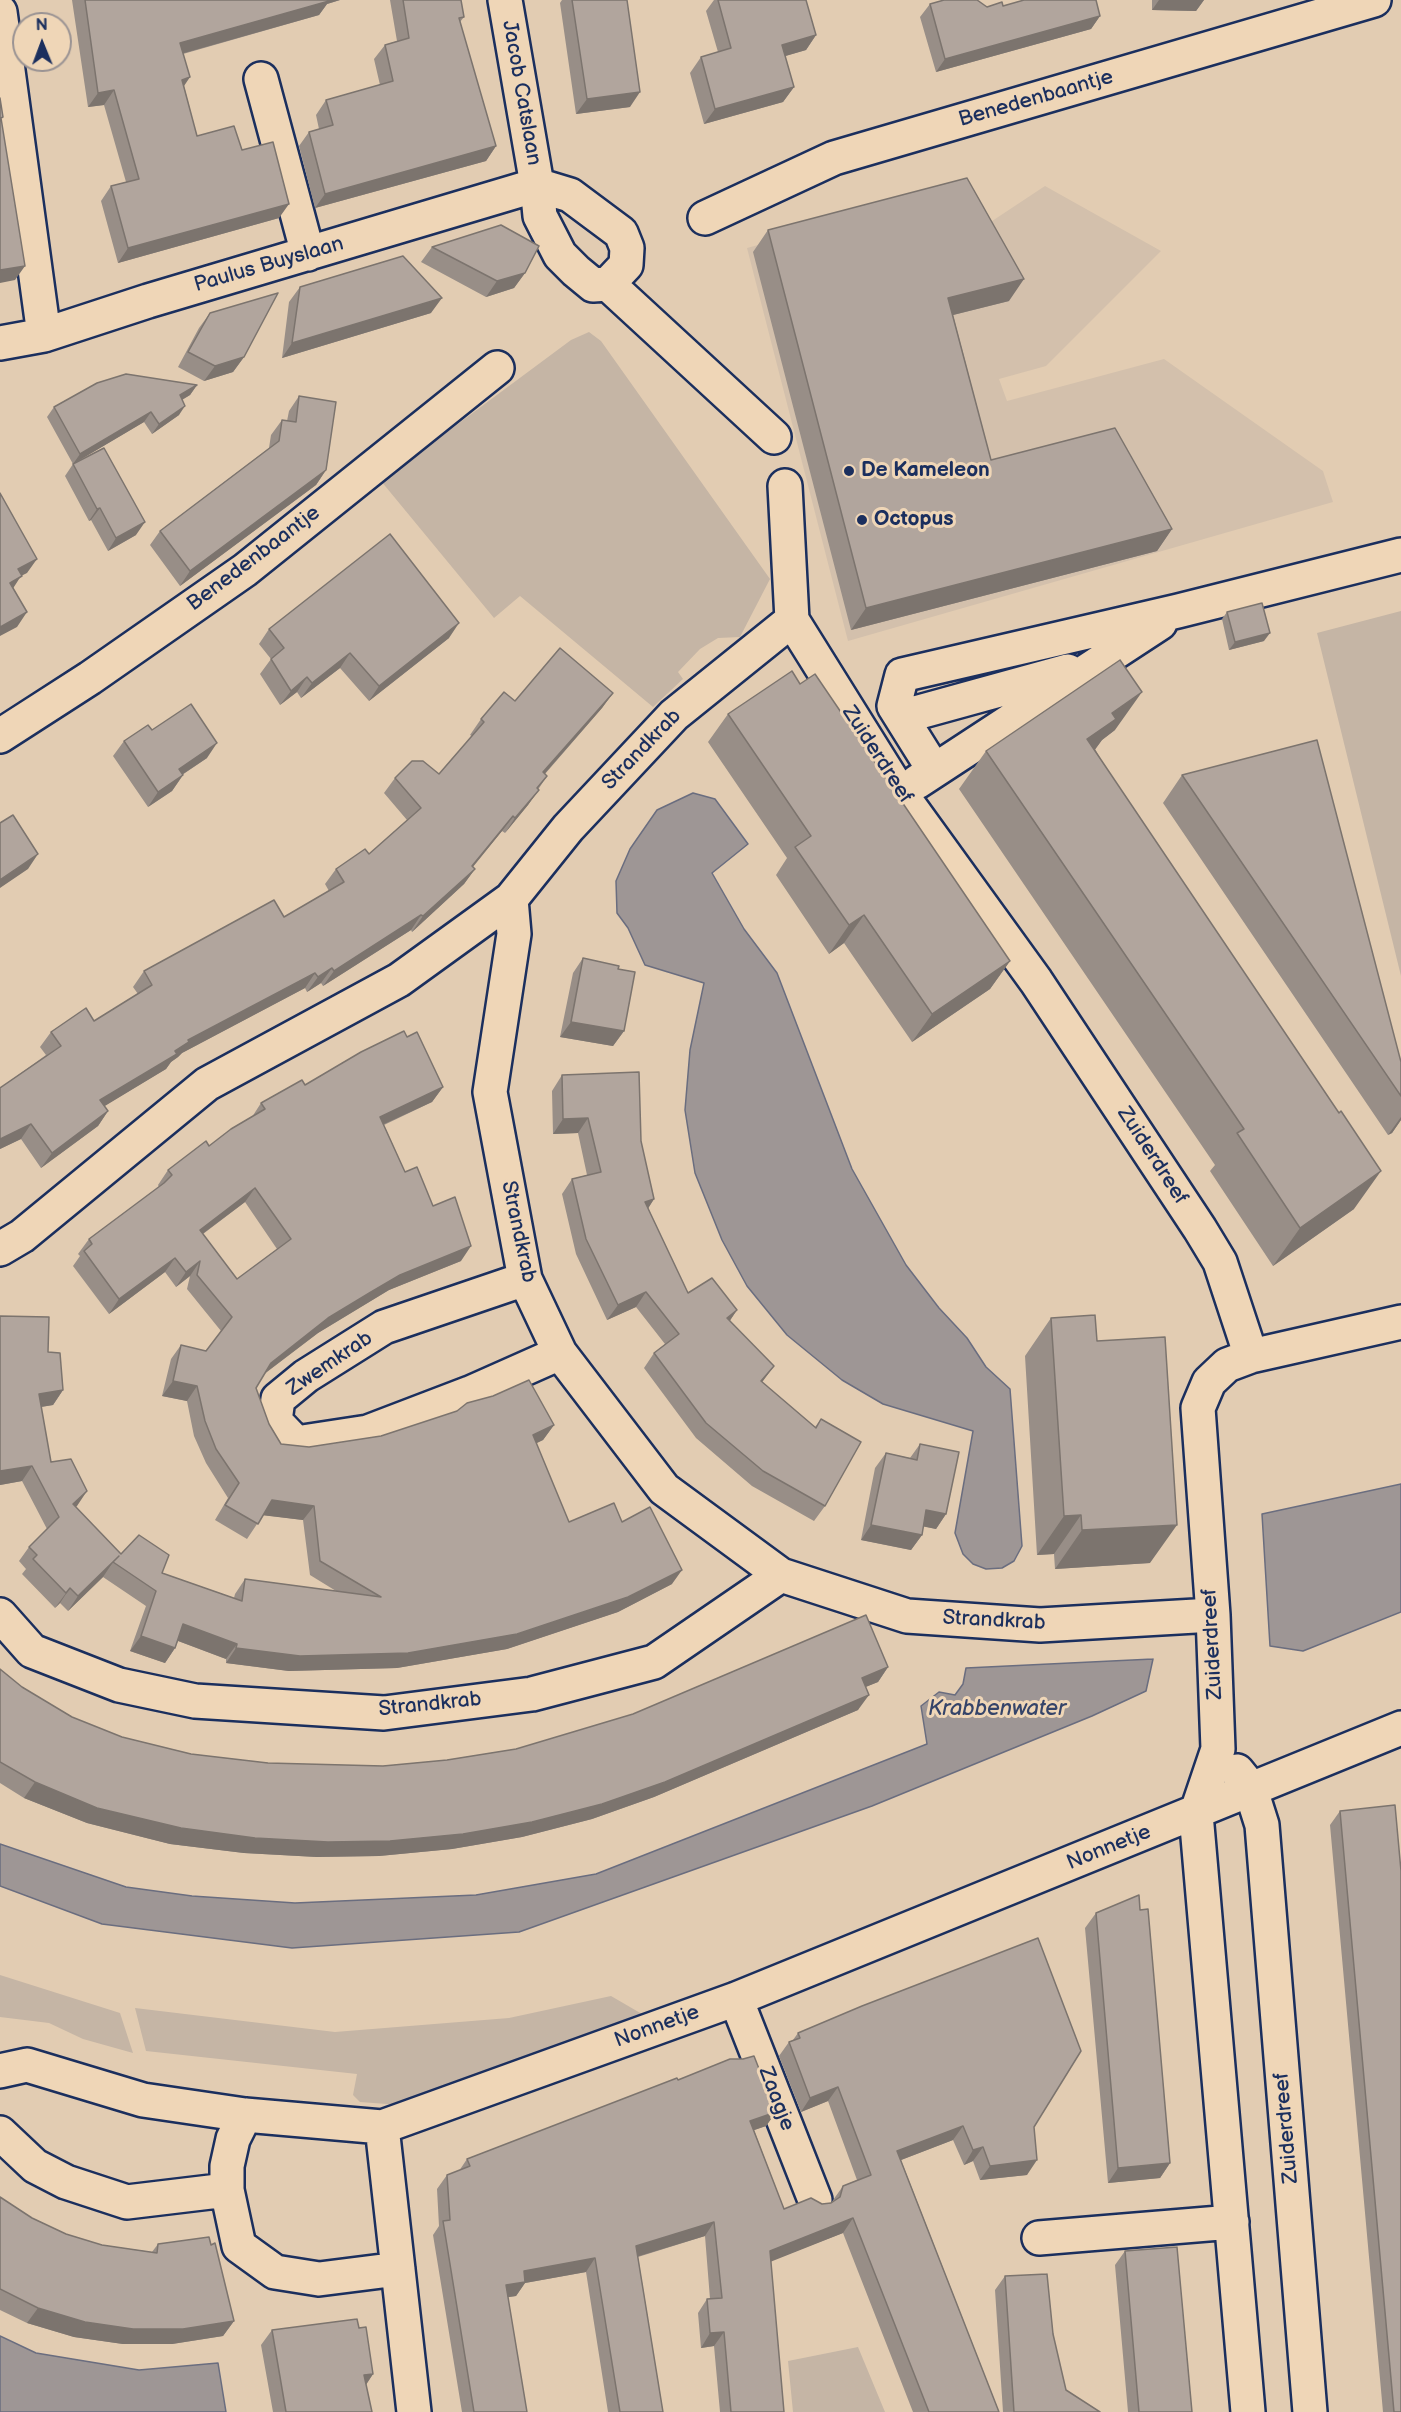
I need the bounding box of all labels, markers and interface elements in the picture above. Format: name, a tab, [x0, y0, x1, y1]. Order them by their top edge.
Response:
north arrow	[12, 12, 72, 72]
text: N	[36, 16, 48, 35]
street label: Jacob Catslaan	[496, 19, 546, 167]
street label: Benedenbaantje	[956, 65, 1116, 133]
street label: Paulus Buyslaan	[191, 232, 347, 298]
place label: De Kameleon	[861, 458, 990, 484]
marker: De Kameleon	[842, 464, 856, 478]
street label: Benedenbaantje	[183, 501, 325, 617]
place label: Octopus	[874, 507, 954, 533]
marker: Octopus	[855, 513, 869, 527]
street label: Zuiderdreef	[836, 701, 918, 809]
street label: Strandkrab	[597, 704, 687, 796]
street label: Zuiderdreef	[1111, 1102, 1193, 1210]
street label: Strandkrab	[495, 1179, 541, 1285]
street label: Zwemkrab	[282, 1326, 378, 1402]
street label: Zuiderdreef	[1198, 1588, 1228, 1700]
street label: Strandkrab	[942, 1606, 1046, 1636]
street label: Strandkrab	[377, 1687, 483, 1723]
water label: Krabbenwater	[928, 1696, 1066, 1722]
street label: Nonnetje	[1063, 1820, 1155, 1876]
street label: Nonnetje	[611, 2000, 703, 2054]
street label: Zaagje	[752, 2064, 800, 2134]
street label: Zuiderdreef	[1270, 2071, 1304, 2185]

